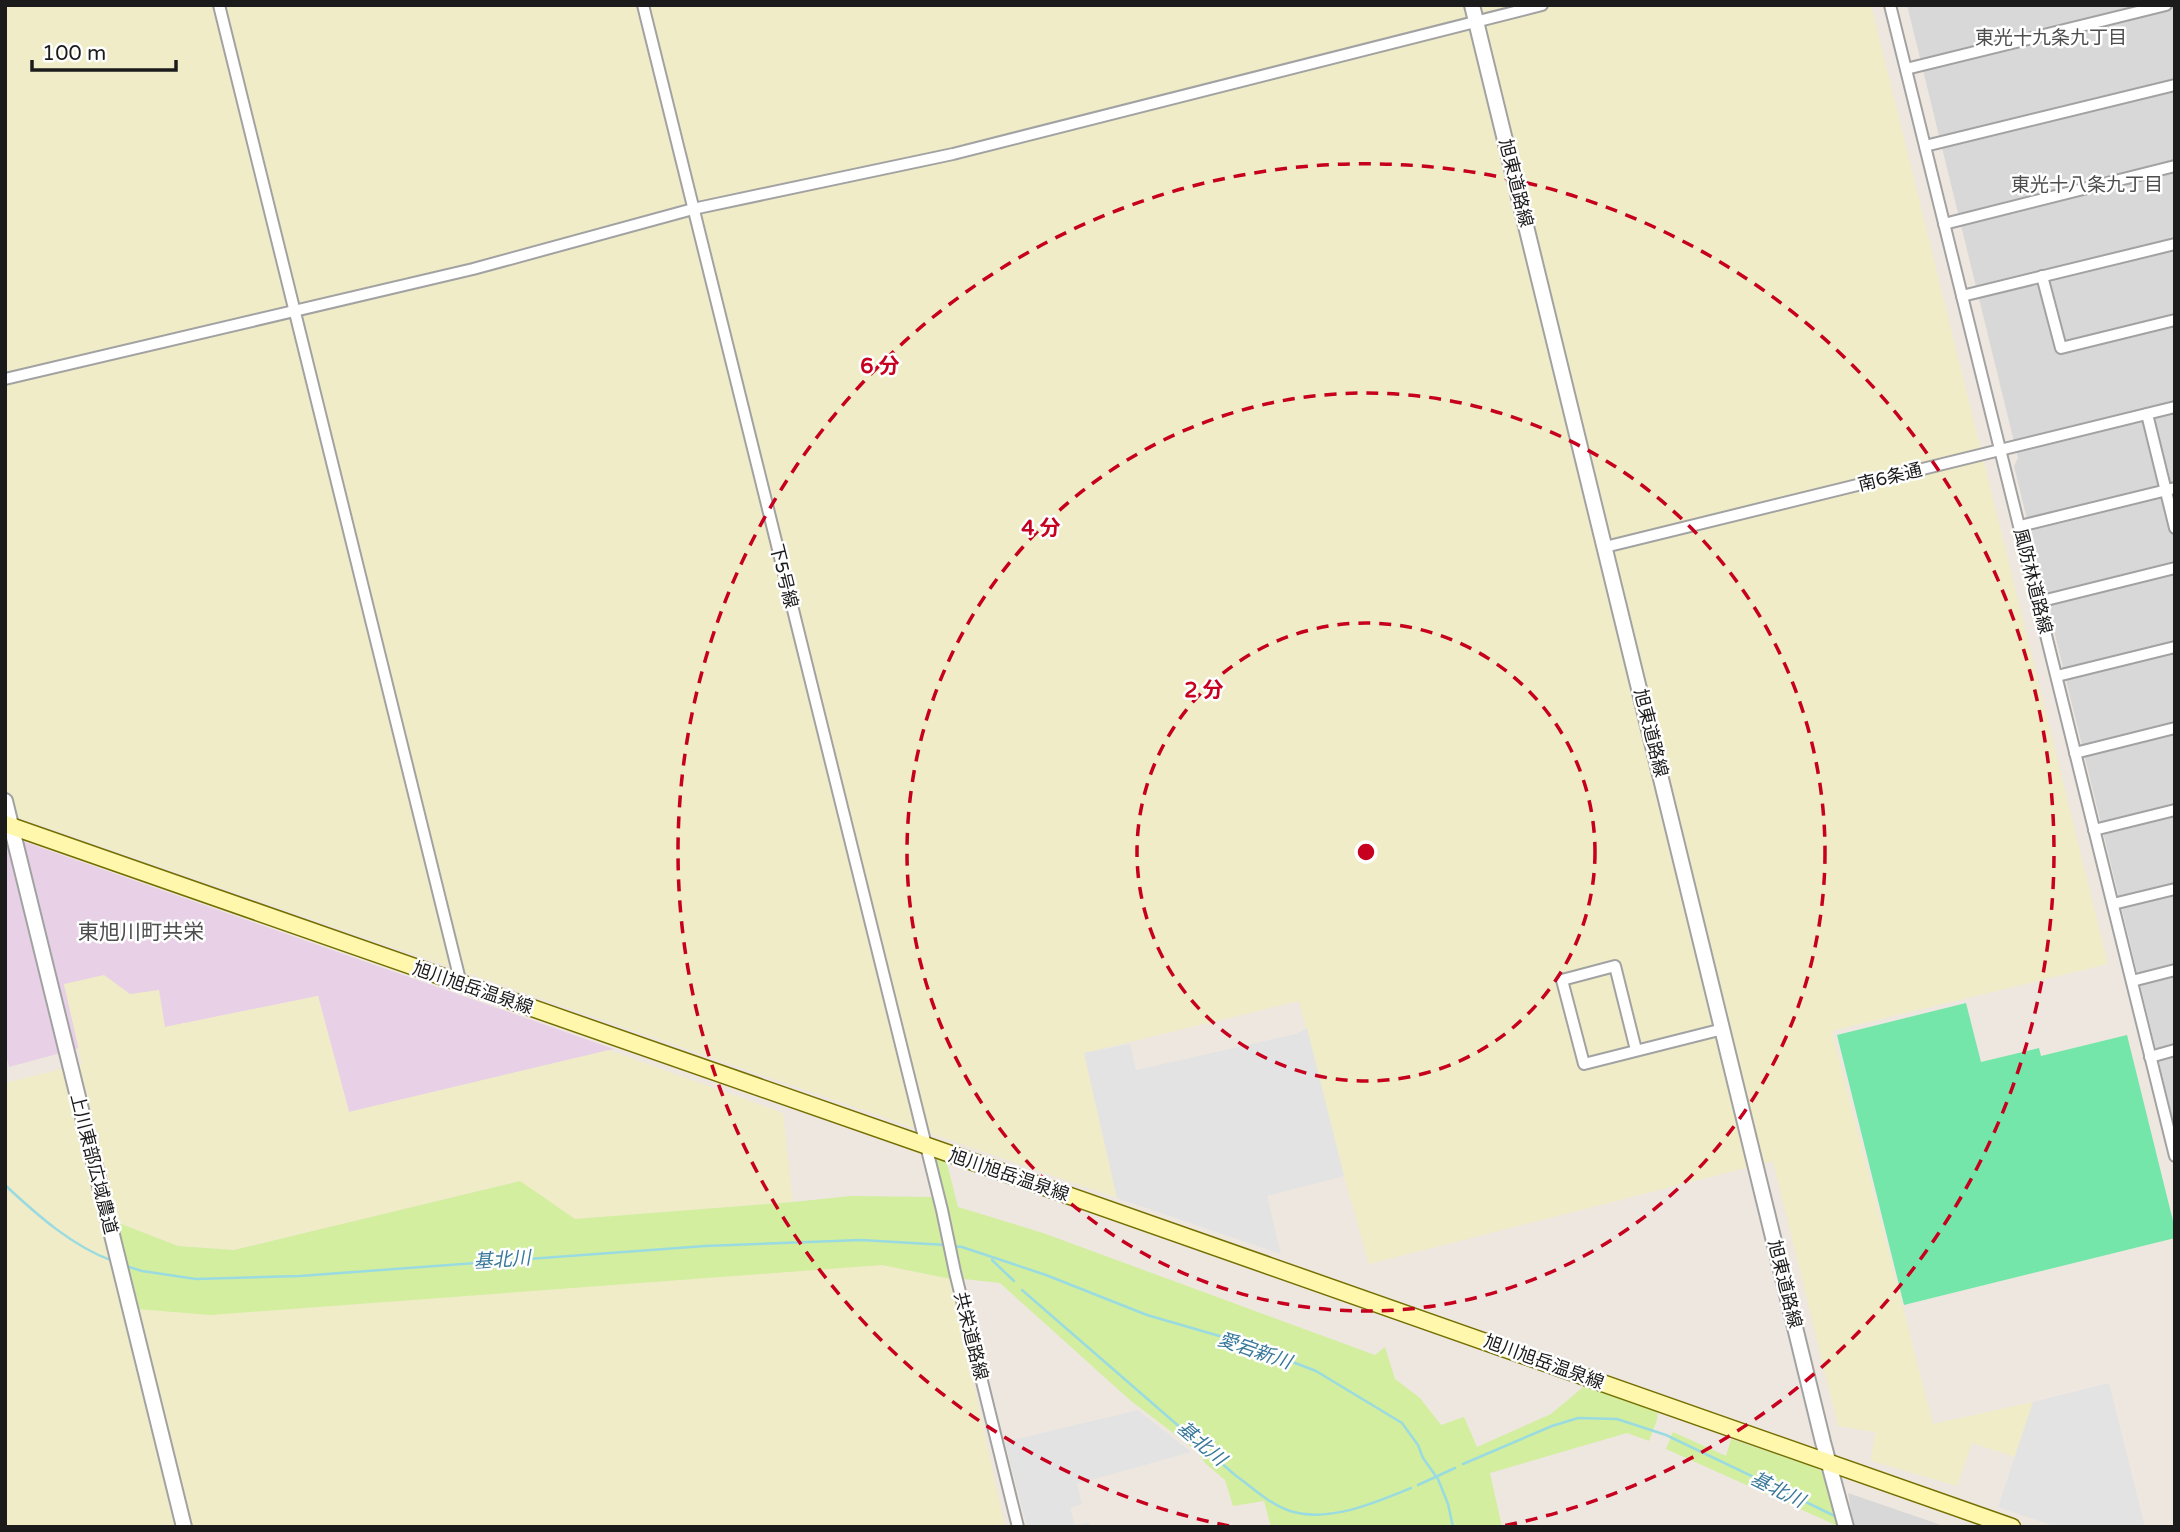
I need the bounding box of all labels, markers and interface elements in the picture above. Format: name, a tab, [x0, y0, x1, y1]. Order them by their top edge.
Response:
district label: 東光十九条九丁目	[1975, 27, 2127, 49]
scale bar	[32, 28, 175, 72]
text: 100 m	[42, 41, 106, 66]
street label: 旭東道路線	[1494, 137, 1538, 229]
district label: 東光十八条九丁目	[2011, 174, 2163, 196]
text: 6 分	[860, 354, 900, 379]
street label: 南6条通	[1856, 458, 1924, 496]
text: 4 分	[1021, 516, 1061, 541]
street label: 風防林道路線	[2009, 526, 2057, 636]
street label: 下5号線	[765, 542, 803, 610]
text: 2 分	[1184, 678, 1224, 703]
street label: 旭東道路線	[1629, 687, 1673, 779]
centre of rings	[1354, 840, 1378, 864]
district label: 東旭川町共栄	[78, 920, 204, 945]
street label: 旭川旭岳温泉線	[410, 957, 536, 1019]
street label: 上川東部広域農道	[66, 1091, 122, 1237]
street label: 旭川旭岳温泉線	[946, 1144, 1072, 1206]
street label: 旭東道路線	[1763, 1238, 1807, 1330]
water label: 基北川	[473, 1247, 533, 1273]
street label: 共栄道路線	[949, 1290, 993, 1382]
water label: 愛宕新川	[1215, 1328, 1296, 1374]
street label: 旭川旭岳温泉線	[1481, 1330, 1607, 1394]
water label: 基北川	[1172, 1417, 1232, 1472]
water label: 基北川	[1747, 1468, 1810, 1513]

